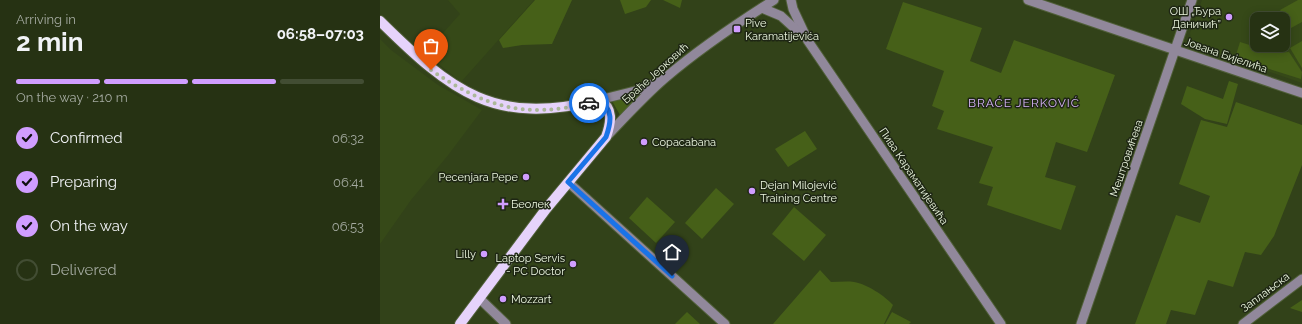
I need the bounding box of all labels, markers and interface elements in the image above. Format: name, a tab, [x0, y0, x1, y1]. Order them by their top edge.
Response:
place label: ОШ „Ђура Даничић”	[1170, 5, 1221, 31]
text: Arriving in	[16, 12, 76, 27]
marker: ОШ „Ђура Даничић”	[1224, 12, 1234, 22]
map controls	[1250, 12, 1290, 52]
button: layers	[1250, 12, 1290, 52]
place label: Pive Karamatijevića	[745, 17, 819, 43]
marker: Pive Karamatijevića	[732, 24, 742, 34]
text: 06:58–07:03	[277, 25, 364, 43]
text: 2 min	[16, 27, 83, 57]
pin	[414, 29, 448, 70]
icon: bag	[420, 35, 442, 57]
street label: Јована Бијелића	[1183, 35, 1269, 76]
street label: Браће Јерковић	[620, 40, 691, 107]
courier	[569, 83, 609, 123]
text: On the way · 210 m	[16, 90, 128, 105]
icon: car	[578, 92, 600, 114]
district label: BRAĆE JERKOVIĆ	[968, 96, 1080, 110]
street label: Мештровићева	[1107, 118, 1146, 198]
street label: Пива Караматијевића	[876, 125, 951, 227]
icon: check	[16, 127, 38, 149]
text: Confirmed	[50, 129, 123, 147]
text: 06:32	[332, 131, 364, 146]
place label: Copacabana	[652, 136, 716, 149]
marker: Copacabana	[639, 137, 649, 147]
icon: check	[16, 171, 38, 193]
place label: Pecenjara Pepe	[438, 171, 519, 184]
marker: Pecenjara Pepe	[521, 172, 531, 182]
text: Preparing	[50, 173, 117, 191]
text: 06:41	[333, 175, 364, 190]
place label: Dejan Milojević Training Centre	[760, 179, 838, 205]
marker: Dejan Milojević Training Centre	[747, 186, 757, 196]
place label: Беолек	[511, 198, 550, 211]
marker: Беолек	[498, 199, 508, 209]
icon: check	[16, 215, 38, 237]
text: On the way	[50, 217, 128, 235]
text: 06:53	[332, 219, 364, 234]
pin	[655, 235, 689, 276]
icon: home	[661, 241, 683, 263]
place label: Lilly	[455, 248, 476, 261]
marker: Lilly	[479, 249, 489, 259]
place label: Laptop Servis - PC Doctor	[496, 252, 565, 278]
marker: Laptop Servis - PC Doctor	[568, 259, 578, 269]
text: Delivered	[50, 261, 117, 279]
street label: Заплањска	[1239, 270, 1292, 315]
place label: Mozzart	[511, 293, 552, 306]
marker: Mozzart	[498, 294, 508, 304]

